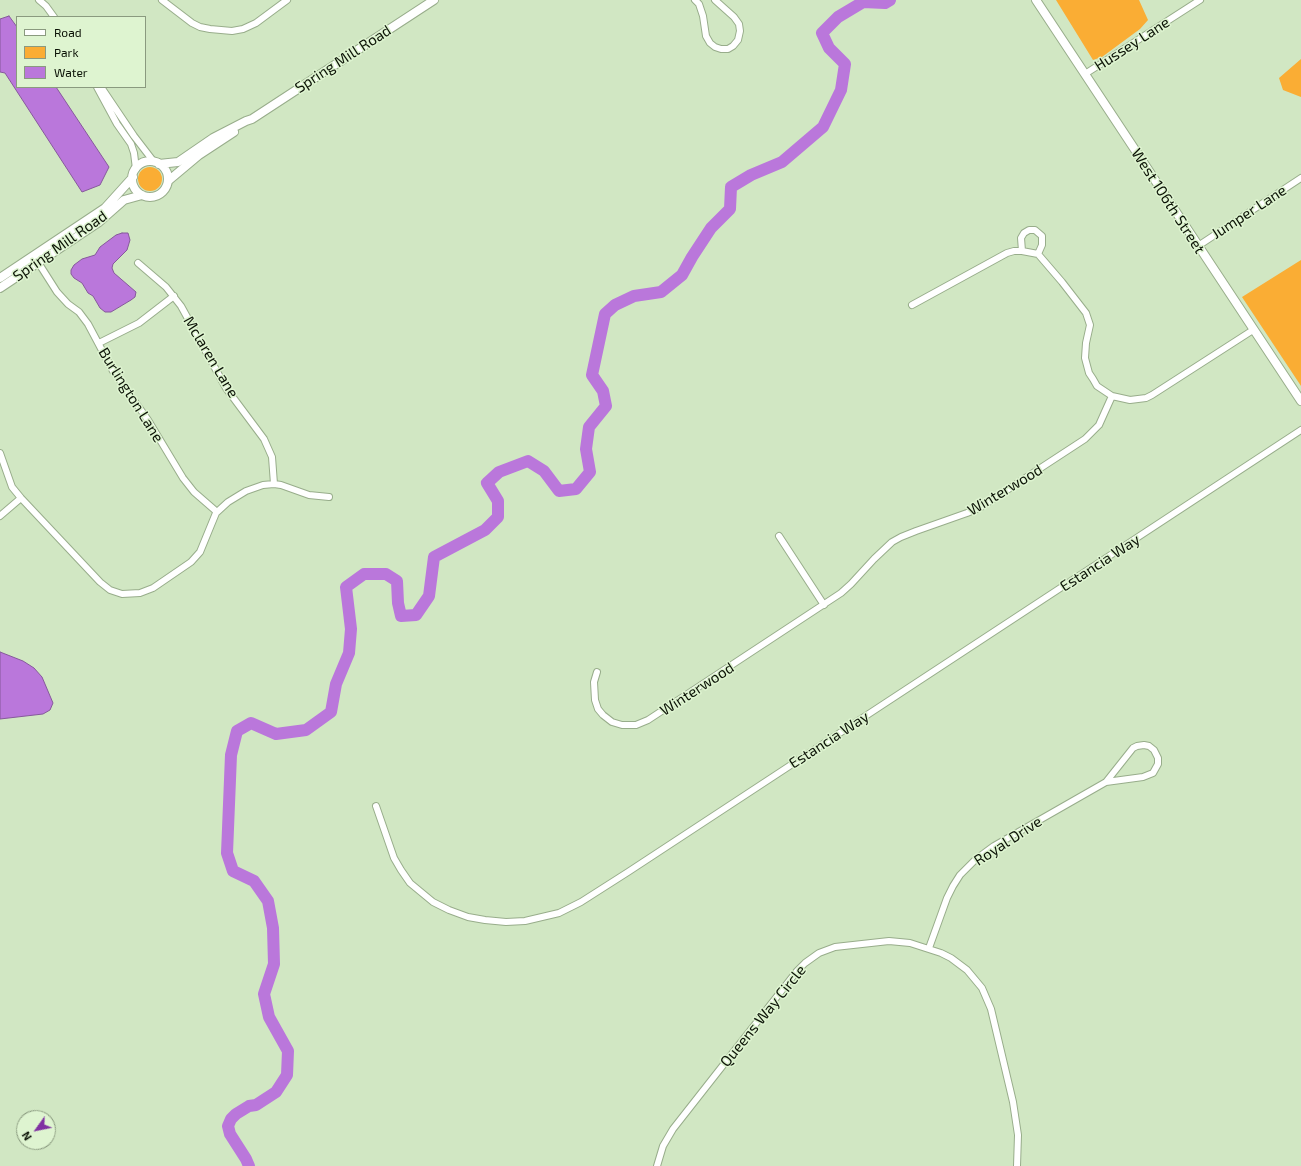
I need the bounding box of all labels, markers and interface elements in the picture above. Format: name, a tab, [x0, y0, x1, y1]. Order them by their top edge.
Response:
street label: Hussey Lane	[1091, 13, 1173, 75]
legend	[16, 16, 146, 88]
street label: Spring Mill Road	[292, 21, 394, 97]
text: Road	[54, 25, 82, 39]
text: Park	[54, 45, 79, 59]
text: Water	[54, 65, 88, 79]
street label: West 106th Street	[1127, 145, 1209, 257]
street label: Jumper Lane	[1208, 181, 1290, 243]
street label: Spring Mill Road	[9, 207, 111, 285]
street label: Mclaren Lane	[180, 313, 242, 401]
street label: Burlington Lane	[95, 344, 167, 446]
street label: Winterwood	[964, 461, 1046, 519]
street label: Estancia Way	[1057, 531, 1143, 595]
street label: Winterwood	[657, 658, 737, 720]
street label: Estancia Way	[786, 708, 872, 772]
street label: Royal Drive	[971, 812, 1045, 870]
street label: Queens Way Circle	[716, 961, 810, 1071]
north arrow	[16, 1110, 56, 1150]
text: N	[19, 1129, 34, 1143]

